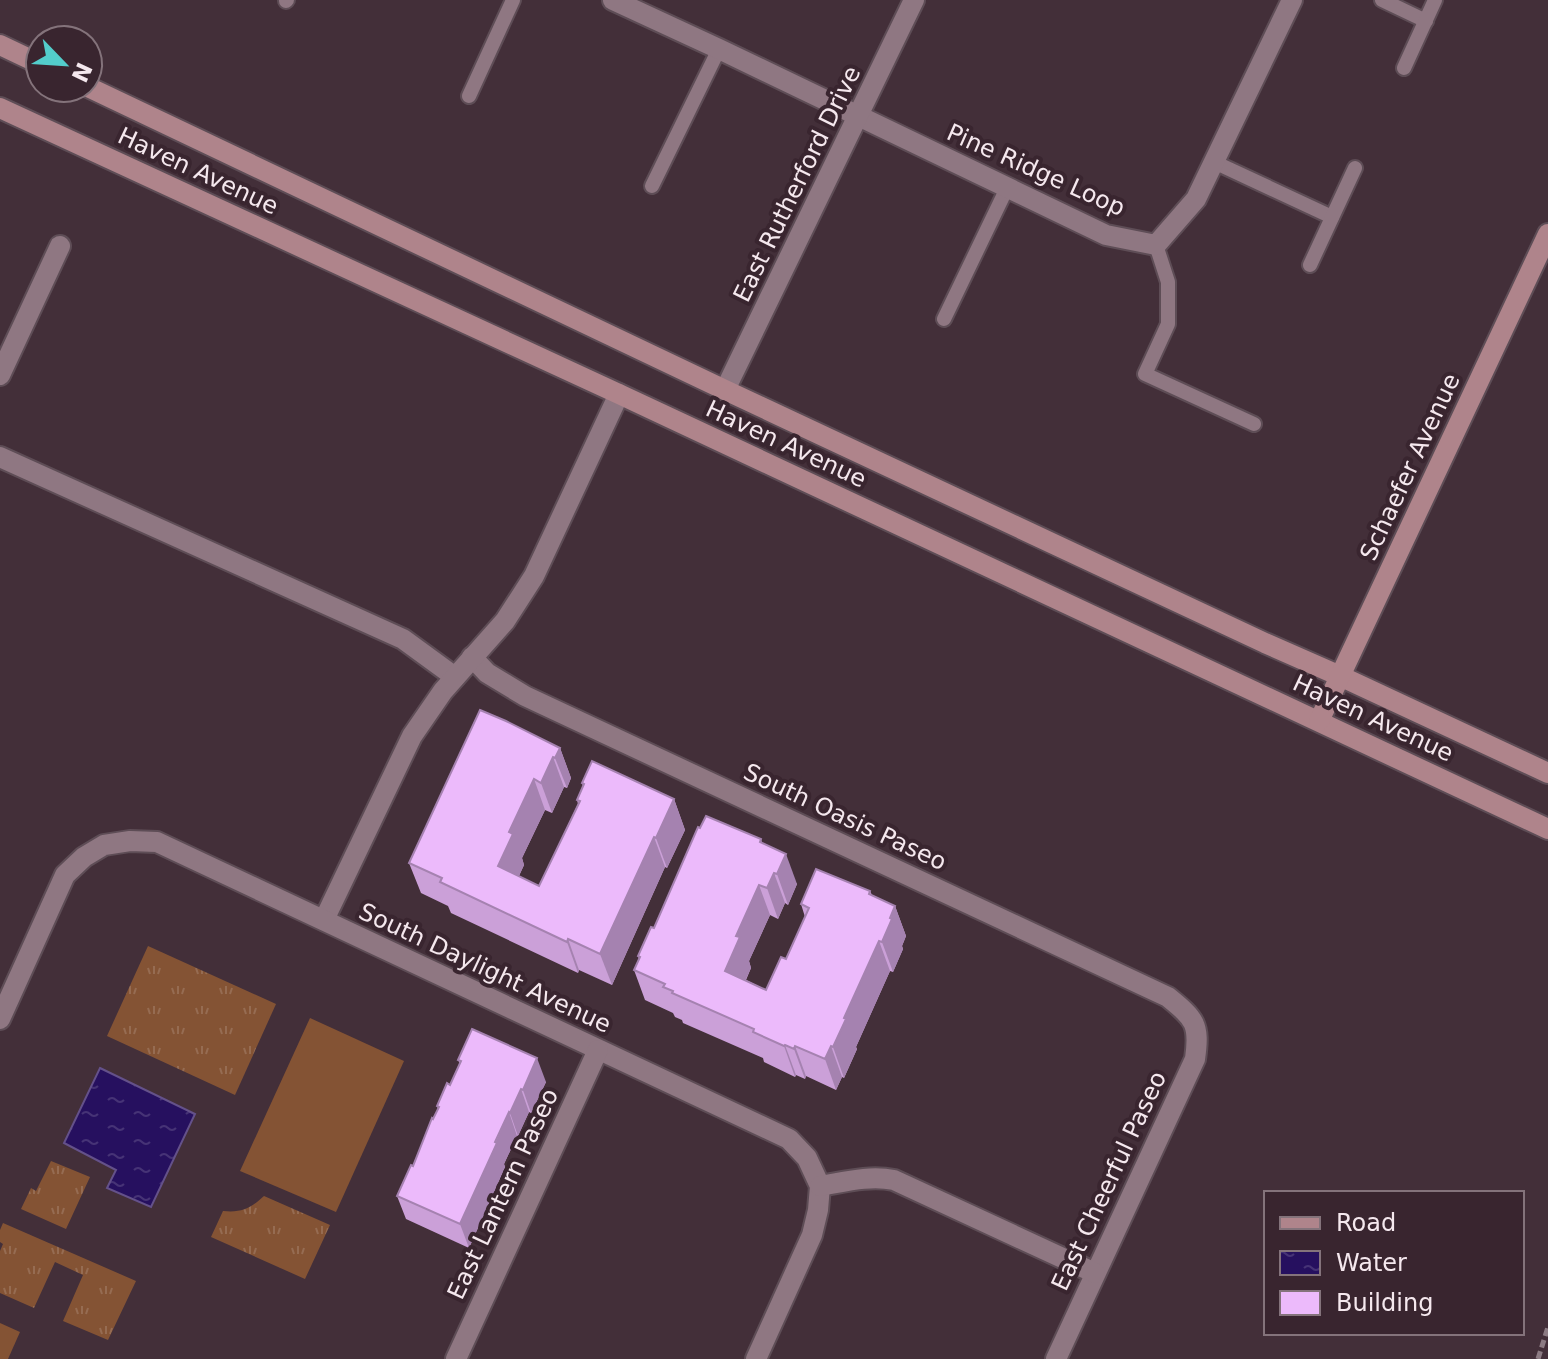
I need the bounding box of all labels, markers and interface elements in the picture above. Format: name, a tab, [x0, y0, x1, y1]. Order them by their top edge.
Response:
north arrow	[24, 24, 104, 104]
text: N	[66, 59, 97, 86]
street label: East Rutherford Drive	[728, 62, 866, 306]
street label: Pine Ridge Loop	[943, 118, 1129, 222]
street label: Haven Avenue	[113, 122, 283, 220]
street label: Schaefer Avenue	[1354, 369, 1466, 565]
street label: Haven Avenue	[701, 395, 871, 493]
street label: Haven Avenue	[1288, 669, 1458, 767]
street label: South Oasis Paseo	[739, 758, 951, 876]
street label: South Daylight Avenue	[355, 897, 615, 1039]
street label: East Cheerful Paseo	[1046, 1067, 1172, 1295]
street label: East Lantern Paseo	[442, 1084, 564, 1304]
legend	[1264, 1191, 1524, 1335]
text: Road	[1336, 1209, 1396, 1237]
text: Water	[1336, 1249, 1407, 1277]
text: Building	[1336, 1289, 1433, 1317]

